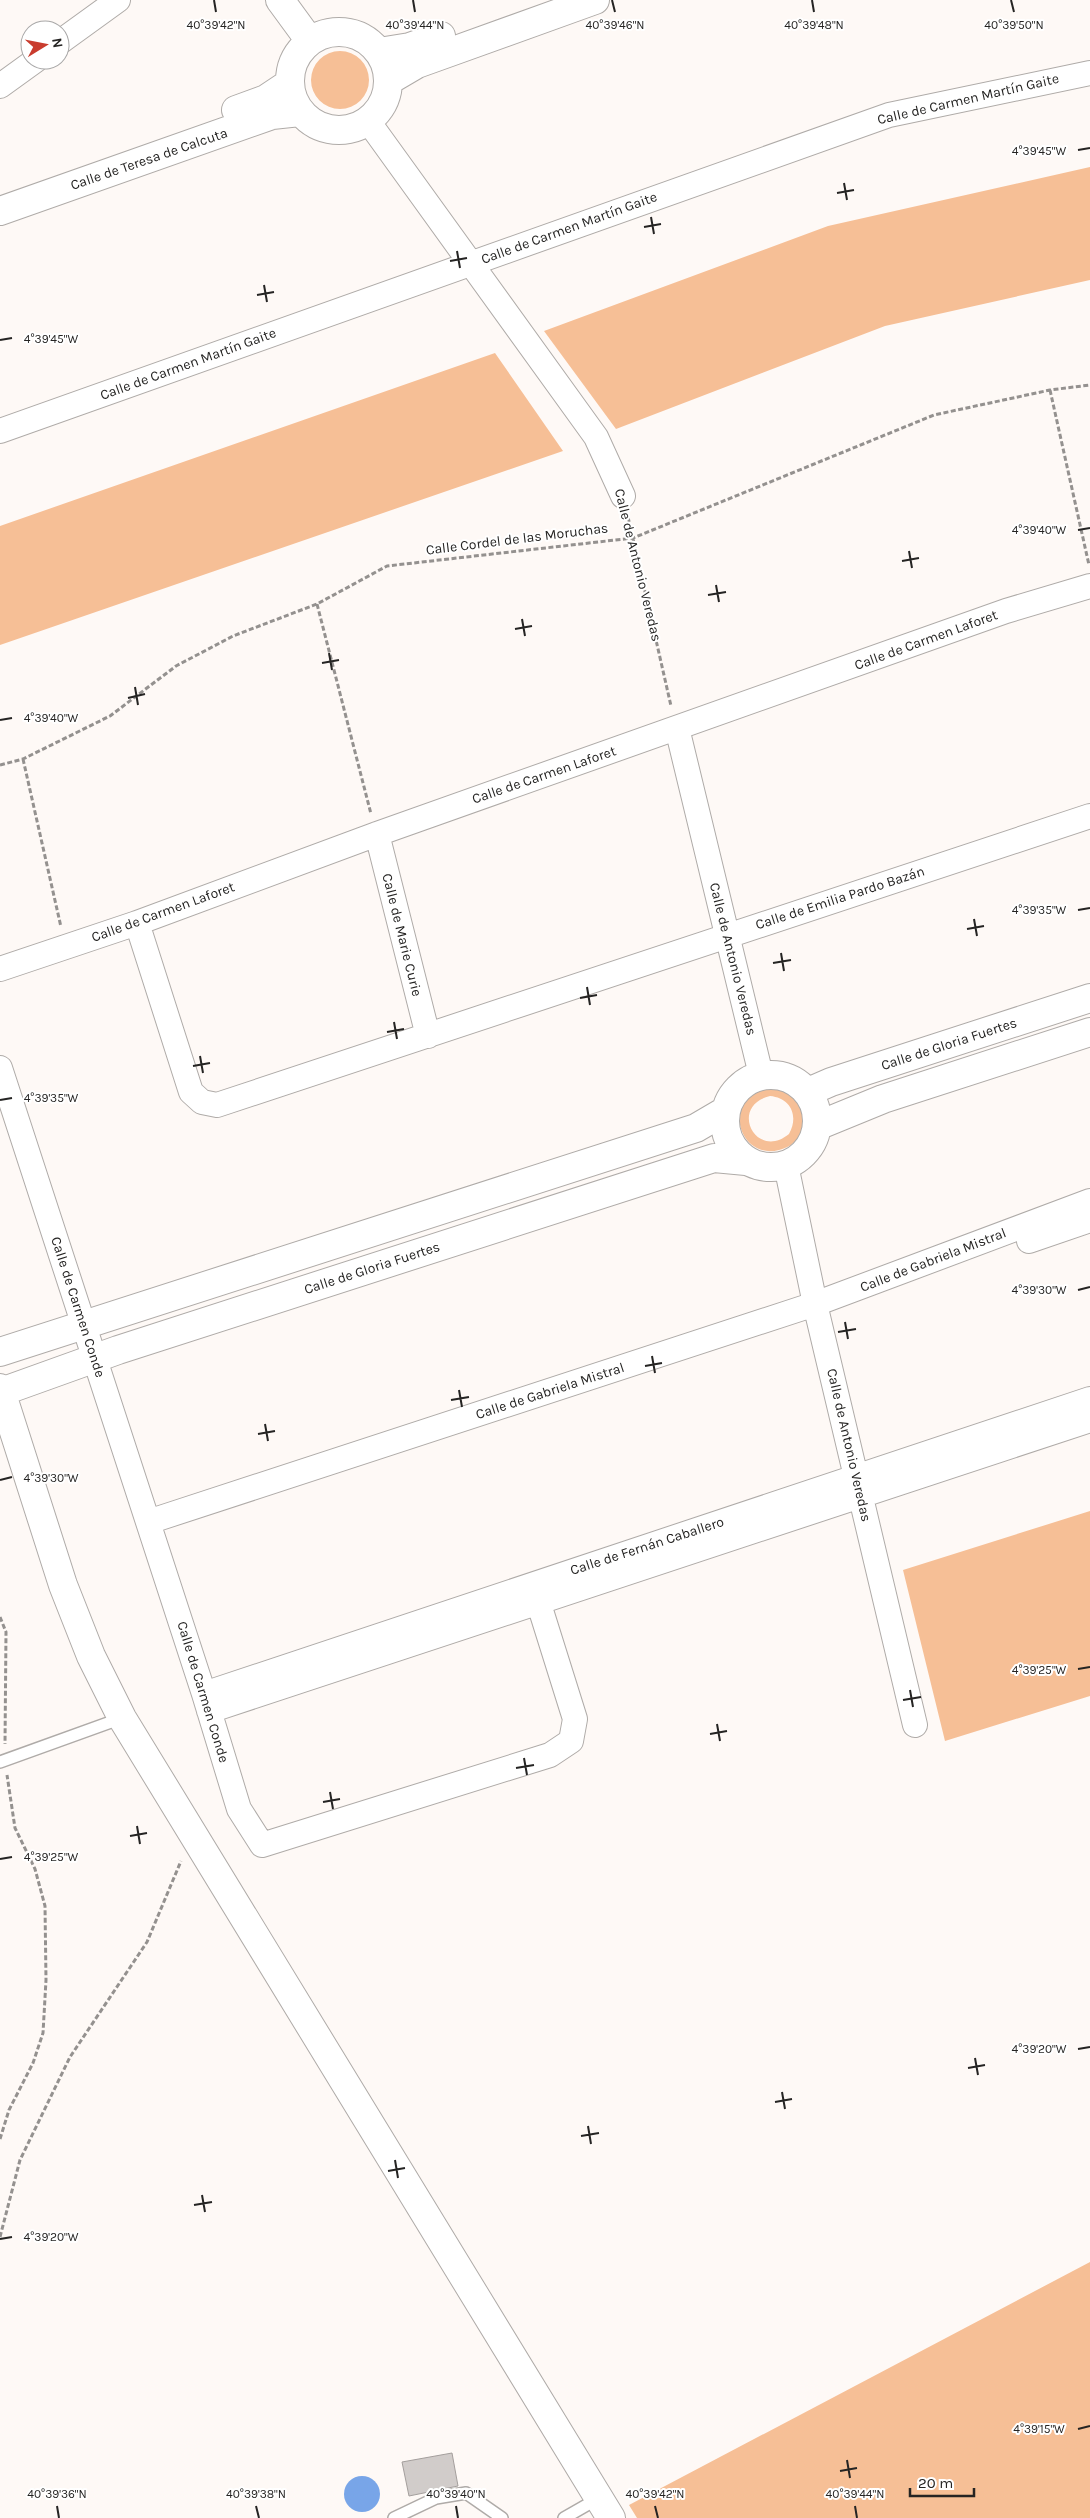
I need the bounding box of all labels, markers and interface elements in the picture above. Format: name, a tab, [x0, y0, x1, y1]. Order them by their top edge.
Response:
text: 40°39'42"N	[186, 18, 246, 32]
text: 40°39'44"N	[386, 18, 444, 32]
text: 40°39'46"N	[585, 18, 645, 32]
text: 40°39'48"N	[784, 18, 844, 32]
text: 40°39'50"N	[984, 18, 1044, 32]
north arrow	[20, 20, 70, 70]
text: N	[48, 36, 67, 49]
street label: Calle de Carmen Martín Gaite	[875, 70, 1061, 128]
street label: Calle de Teresa de Calcuta	[68, 124, 230, 194]
text: 4°39'45"W	[1012, 144, 1066, 158]
street label: Calle de Carmen Martín Gaite	[479, 188, 659, 268]
street label: Calle de Carmen Martín Gaite	[98, 324, 278, 404]
text: 4°39'45"W	[24, 332, 78, 346]
street label: Calle de Antonio Veredas	[611, 487, 665, 643]
street label: Calle Cordel de las Moruchas	[425, 519, 609, 559]
text: 4°39'40"W	[1012, 523, 1067, 537]
street label: Calle de Carmen Laforet	[852, 606, 1000, 674]
text: 4°39'40"W	[24, 711, 79, 725]
street label: Calle de Carmen Laforet	[470, 742, 618, 808]
street label: Calle de Emilia Pardo Bazán	[753, 863, 927, 933]
street label: Calle de Marie Curie	[378, 872, 426, 998]
street label: Calle de Carmen Laforet	[89, 878, 237, 946]
street label: Calle de Antonio Veredas	[706, 881, 760, 1037]
text: 4°39'35"W	[1012, 903, 1067, 917]
street label: Calle de Gloria Fuertes	[879, 1014, 1019, 1074]
text: 4°39'35"W	[24, 1091, 79, 1105]
street label: Calle de Gabriela Mistral	[858, 1224, 1008, 1296]
street label: Calle de Carmen Conde	[47, 1234, 109, 1380]
street label: Calle de Gloria Fuertes	[302, 1238, 442, 1298]
text: 4°39'30"W	[1011, 1283, 1067, 1297]
street label: Calle de Gabriela Mistral	[474, 1359, 626, 1423]
street label: Calle de Antonio Veredas	[823, 1367, 875, 1523]
text: 4°39'30"W	[23, 1471, 79, 1485]
street label: Calle de Fernán Caballero	[568, 1513, 726, 1579]
street label: Calle de Carmen Conde	[173, 1619, 233, 1765]
text: 4°39'25"W	[1012, 1663, 1067, 1677]
text: 4°39'25"W	[24, 1850, 79, 1864]
text: 4°39'20"W	[1012, 2042, 1067, 2056]
text: 4°39'20"W	[24, 2230, 79, 2244]
text: 4°39'15"W	[1013, 2422, 1065, 2436]
scale bar	[910, 2466, 974, 2498]
text: 20 m	[918, 2474, 953, 2492]
text: 40°39'36"N	[27, 2487, 87, 2501]
text: 40°39'38"N	[226, 2487, 286, 2501]
text: 40°39'40"N	[426, 2487, 486, 2501]
text: 40°39'42"N	[625, 2487, 685, 2501]
text: 40°39'44"N	[826, 2487, 884, 2501]

